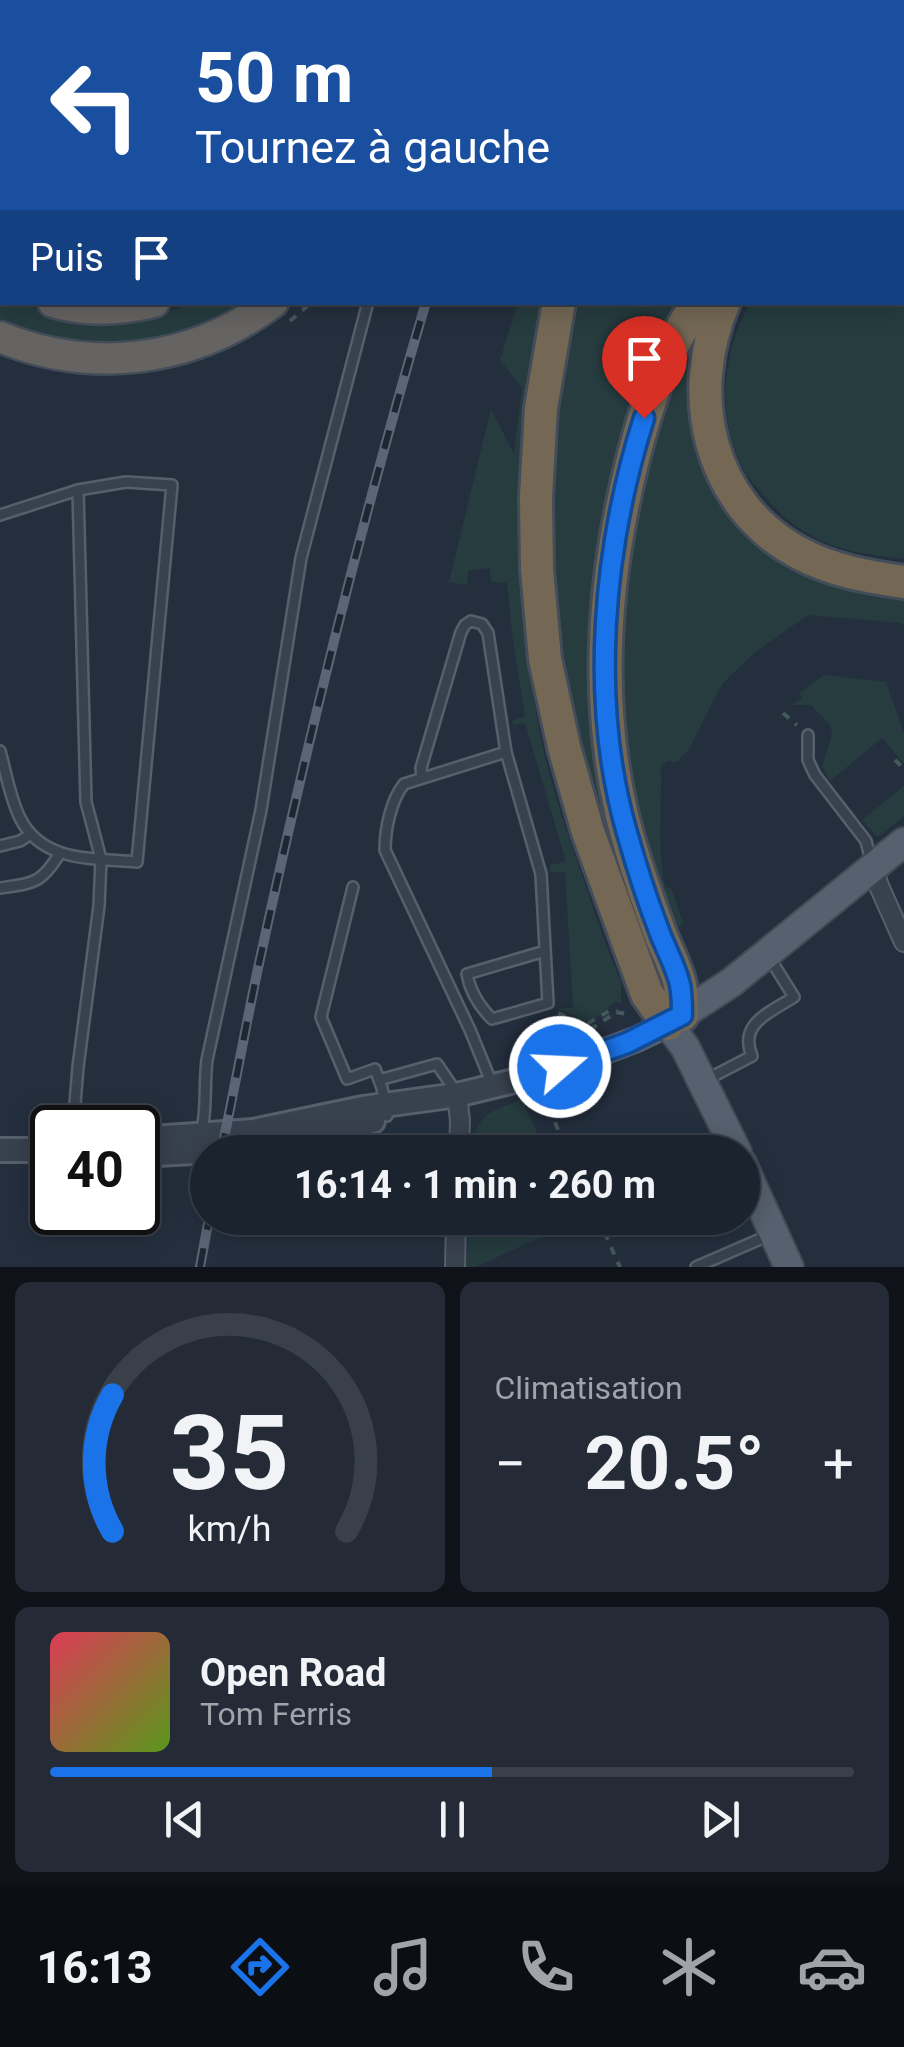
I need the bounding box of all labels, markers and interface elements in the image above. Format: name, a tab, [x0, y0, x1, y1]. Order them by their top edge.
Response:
text: 50 m	[195, 37, 353, 119]
icon: left	[30, 40, 160, 170]
text: Tournez à gauche	[195, 121, 550, 174]
icon: arrive	[124, 230, 179, 285]
text: Puis	[30, 236, 104, 280]
pin	[602, 316, 687, 419]
icon: arrive	[617, 331, 672, 386]
position arrow	[508, 1015, 612, 1119]
speed limit sign: 40	[30, 1105, 160, 1235]
text: 16:14 · 1 min · 260 m	[294, 1163, 656, 1207]
text: Climatisation	[495, 1369, 683, 1407]
text: 35	[170, 1393, 289, 1514]
text: 20.5°	[584, 1419, 764, 1507]
text: −	[495, 1432, 526, 1496]
text: +	[823, 1432, 854, 1496]
text: km/h	[188, 1508, 272, 1550]
text: Open Road	[200, 1651, 386, 1695]
text: Tom Ferris	[200, 1695, 352, 1733]
icon: previous	[157, 1792, 212, 1847]
icon: pause	[425, 1792, 480, 1847]
icon: next	[693, 1792, 748, 1847]
icon: directions	[225, 1932, 295, 2002]
icon: music	[368, 1932, 438, 2002]
icon: phone	[511, 1932, 581, 2002]
icon: climate	[654, 1932, 724, 2002]
icon: car	[797, 1932, 867, 2002]
text: 16:13	[37, 1941, 152, 1994]

